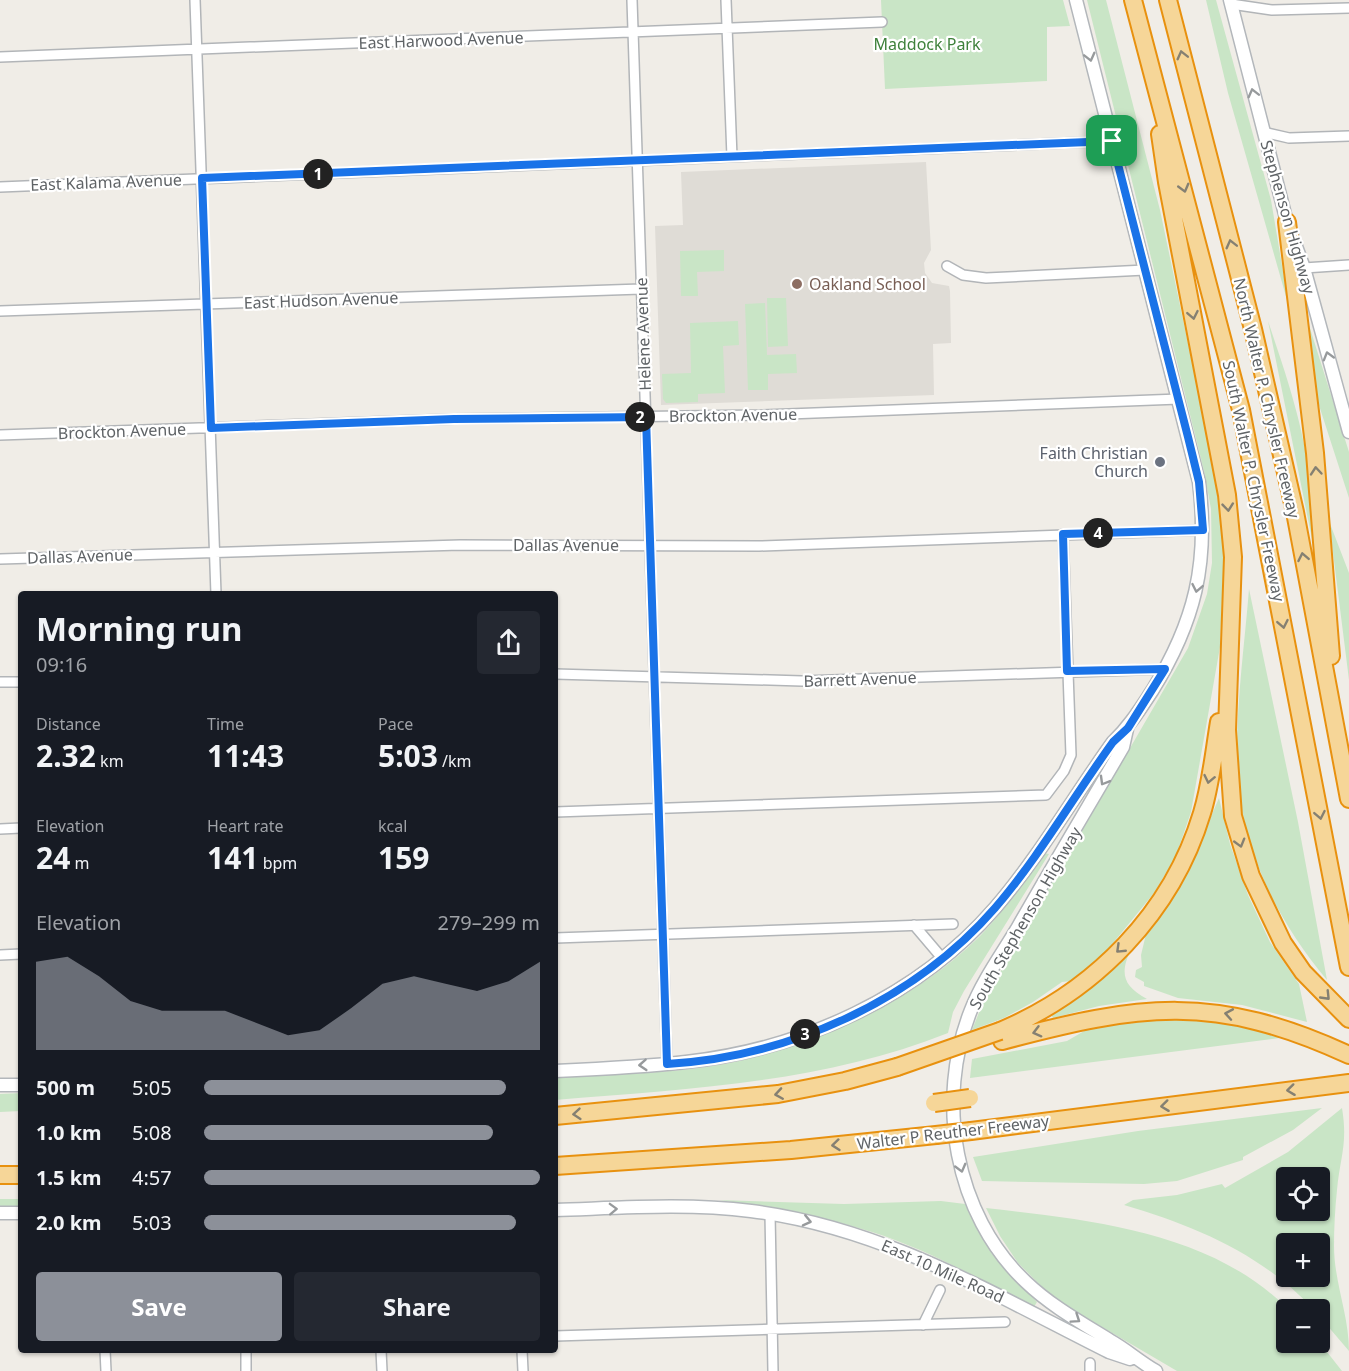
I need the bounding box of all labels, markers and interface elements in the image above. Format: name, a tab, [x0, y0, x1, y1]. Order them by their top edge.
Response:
street label: East Harwood Avenue	[358, 26, 524, 54]
park label: Maddock Park	[873, 33, 981, 55]
one-way arrow	[1177, 51, 1190, 61]
one-way arrow	[1083, 52, 1096, 62]
one-way arrow	[1248, 88, 1261, 98]
pin	[1086, 115, 1137, 166]
icon: arrive	[1095, 124, 1128, 157]
street label: Stephenson Highway	[1256, 138, 1321, 297]
pin: 1	[303, 159, 333, 189]
text: 1	[313, 163, 323, 185]
street label: East Kalama Avenue	[30, 168, 182, 196]
one-way arrow	[1177, 182, 1189, 193]
one-way arrow	[1225, 239, 1238, 249]
place label: Oakland School	[809, 273, 926, 295]
street label: North Walter P. Chrysler Freeway	[1229, 276, 1306, 521]
street label: Helene Avenue	[630, 277, 656, 391]
marker: Oakland School	[790, 277, 804, 291]
street label: East Hudson Avenue	[243, 286, 399, 314]
one-way arrow	[1186, 310, 1199, 320]
one-way arrow	[1323, 351, 1335, 361]
street label: South Walter P. Chrysler Freeway	[1218, 358, 1290, 604]
pin: 2	[625, 402, 655, 432]
street label: Brockton Avenue	[669, 403, 797, 427]
text: 2	[635, 406, 645, 428]
street label: Brockton Avenue	[58, 418, 186, 444]
place label: Faith Christian Church	[1040, 442, 1148, 482]
marker: Faith Christian Church	[1153, 455, 1167, 469]
one-way arrow	[1310, 466, 1323, 475]
one-way arrow	[1221, 502, 1234, 511]
pin: 4	[1083, 518, 1113, 548]
text: 4	[1093, 522, 1103, 544]
street label: Dallas Avenue	[513, 534, 619, 556]
street label: Dallas Avenue	[27, 543, 133, 569]
one-way arrow	[1297, 552, 1310, 562]
one-way arrow	[1191, 582, 1204, 592]
text: Morning run	[36, 606, 242, 651]
button: share	[477, 611, 540, 674]
one-way arrow	[1276, 618, 1289, 628]
text: 09:16	[36, 651, 87, 678]
street label: Barrett Avenue	[803, 666, 917, 692]
text: Distance	[36, 713, 101, 735]
text: Time	[207, 713, 244, 735]
text: Pace	[378, 713, 413, 735]
text: 2.32	[36, 735, 96, 776]
text: 11:43	[207, 735, 284, 776]
text: 5:03	[378, 735, 438, 776]
text: km	[96, 750, 124, 772]
text: /km	[438, 750, 472, 772]
one-way arrow	[1203, 774, 1216, 784]
one-way arrow	[1099, 775, 1111, 785]
one-way arrow	[1313, 810, 1326, 820]
text: Elevation	[36, 815, 104, 837]
text: Heart rate	[207, 815, 283, 837]
text: kcal	[378, 815, 407, 837]
street label: South Stephenson Highway	[964, 822, 1087, 1013]
text: 24	[36, 837, 70, 878]
text: 141	[207, 837, 258, 878]
text: 159	[378, 837, 429, 878]
one-way arrow	[1233, 837, 1245, 847]
text: m	[70, 852, 89, 874]
text: bpm	[258, 852, 297, 874]
text: Elevation	[36, 909, 121, 936]
text: 279–299 m	[437, 909, 540, 936]
one-way arrow	[1117, 942, 1128, 953]
one-way arrow	[1319, 989, 1330, 1000]
one-way arrow	[1224, 1009, 1234, 1021]
pin: 3	[790, 1019, 820, 1049]
text: 3	[800, 1023, 810, 1045]
one-way arrow	[1032, 1024, 1042, 1037]
one-way arrow	[639, 1059, 648, 1072]
text: 500 m	[36, 1074, 95, 1101]
text: 5:05	[132, 1074, 172, 1101]
one-way arrow	[1286, 1084, 1296, 1096]
one-way arrow	[774, 1087, 783, 1099]
one-way arrow	[1161, 1099, 1170, 1112]
one-way arrow	[573, 1107, 582, 1120]
street label: Walter P Reuther Freeway	[856, 1109, 1051, 1155]
text: 1.0 km	[36, 1119, 102, 1146]
text: 5:08	[132, 1119, 172, 1146]
one-way arrow	[831, 1138, 840, 1151]
one-way arrow	[954, 1162, 966, 1173]
text: 1.5 km	[36, 1164, 102, 1191]
text: 4:57	[132, 1164, 172, 1191]
map controls	[1276, 1167, 1330, 1353]
button: locate	[1276, 1167, 1330, 1221]
one-way arrow	[609, 1202, 618, 1215]
text: 2.0 km	[36, 1209, 102, 1236]
text: 5:03	[132, 1209, 172, 1236]
one-way arrow	[802, 1214, 812, 1227]
button: +	[1276, 1233, 1330, 1287]
street label: East 10 Mile Road	[878, 1234, 1008, 1308]
button: Save	[36, 1272, 282, 1341]
button: Share	[294, 1272, 540, 1341]
button: −	[1276, 1299, 1330, 1353]
one-way arrow	[1069, 1312, 1080, 1323]

